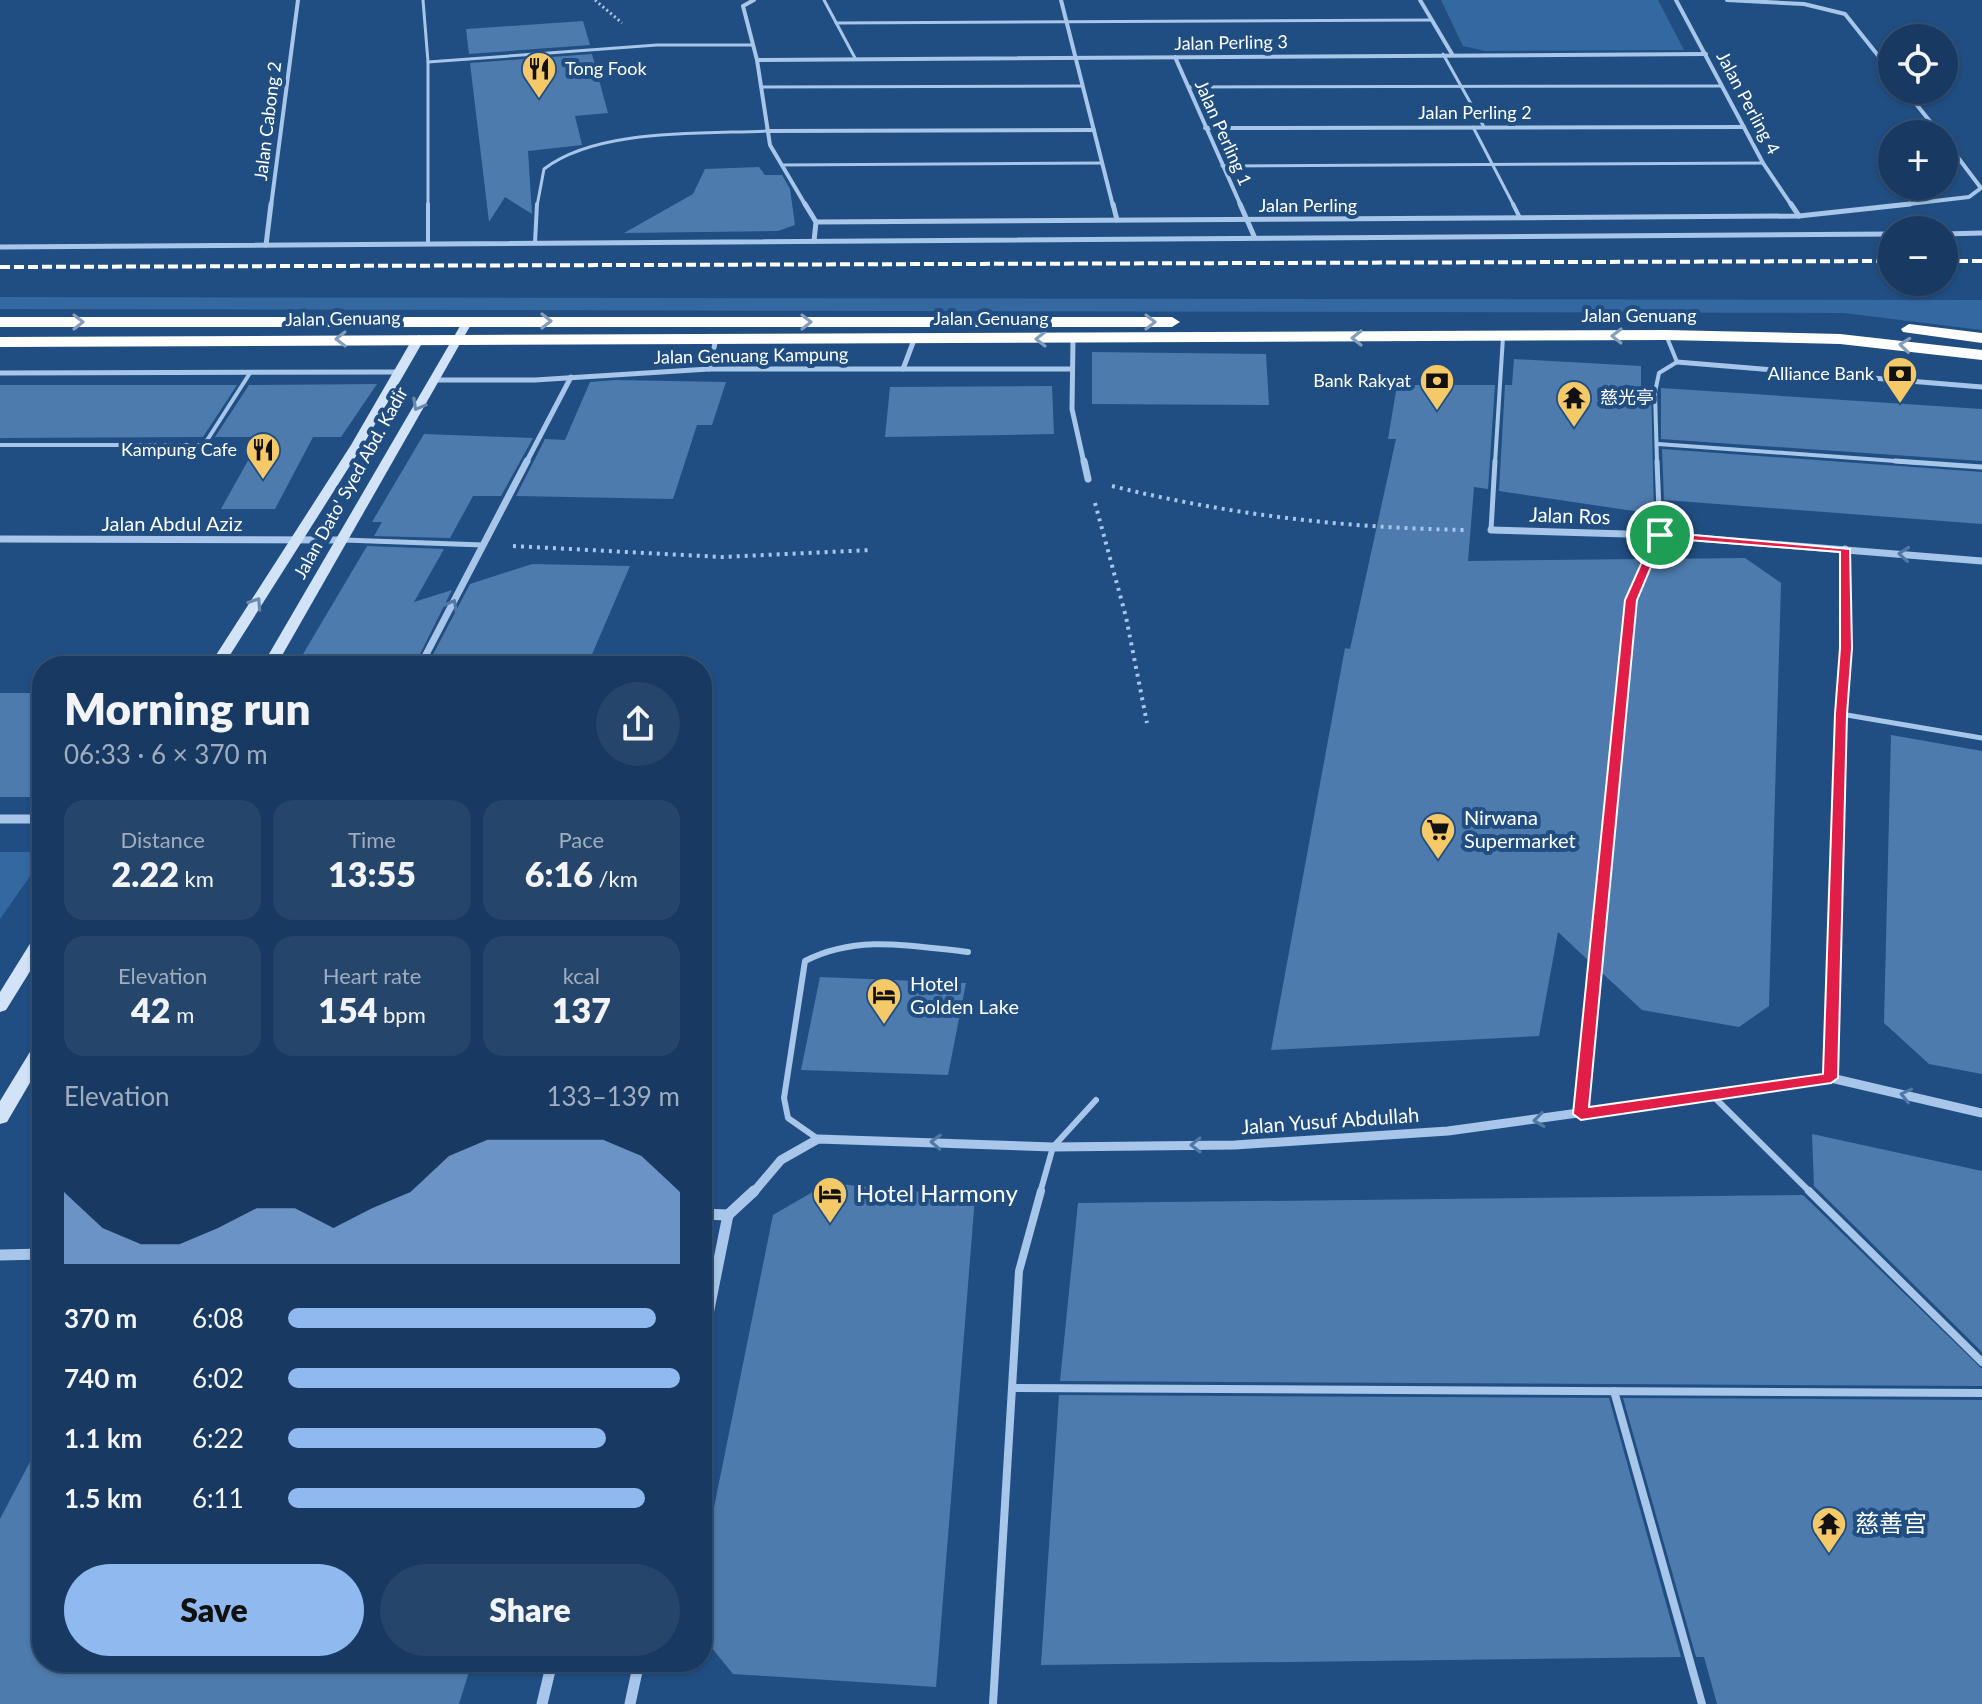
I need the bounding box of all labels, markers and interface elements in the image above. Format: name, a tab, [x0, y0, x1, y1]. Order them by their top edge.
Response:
map controls	[1878, 24, 1958, 296]
button: locate	[1878, 24, 1958, 104]
street label: Jalan Perling 3	[1174, 30, 1288, 54]
street label: Jalan Perling 4	[1713, 47, 1785, 158]
restaurant icon: Tong Fook	[520, 50, 558, 100]
place label: Tong Fook	[565, 57, 647, 79]
street label: Jalan Cabong 2	[249, 60, 285, 182]
street label: Jalan Perling 1	[1191, 76, 1257, 189]
street label: Jalan Perling 2	[1418, 101, 1532, 123]
button: +	[1878, 120, 1958, 200]
street label: Jalan Perling	[1259, 194, 1357, 216]
button: −	[1878, 216, 1958, 296]
street label: Jalan Genuang	[1581, 304, 1697, 326]
street label: Jalan Genuang	[285, 306, 401, 330]
street label: Jalan Genuang	[933, 307, 1049, 329]
one-way arrow	[540, 312, 553, 330]
one-way arrow	[72, 313, 85, 331]
one-way arrow	[800, 313, 813, 330]
one-way arrow	[1144, 313, 1157, 331]
one-way arrow	[1610, 327, 1623, 345]
one-way arrow	[1350, 329, 1363, 346]
one-way arrow	[334, 330, 347, 348]
one-way arrow	[1034, 330, 1047, 348]
one-way arrow	[1898, 337, 1911, 354]
street label: Jalan Genuang Kampung	[653, 342, 849, 368]
bank icon: Alliance Bank	[1881, 355, 1919, 405]
bank icon: Bank Rakyat	[1418, 362, 1456, 412]
place label: Alliance Bank	[1768, 362, 1875, 384]
place label: Bank Rakyat	[1313, 369, 1412, 391]
temple icon: 慈光亭	[1555, 379, 1593, 429]
street label: Jalan Dato' Syed Abd. Kadir	[288, 382, 412, 582]
place label: 慈光亭	[1600, 386, 1654, 408]
one-way arrow	[412, 397, 427, 412]
restaurant icon: Kampung Cafe	[244, 431, 282, 481]
place label: Kampung Cafe	[121, 438, 237, 460]
pin	[1626, 501, 1694, 569]
street label: Jalan Ros	[1529, 502, 1611, 528]
street label: Jalan Abdul Aziz	[102, 511, 242, 535]
icon: arrive	[1638, 513, 1682, 557]
one-way arrow	[1897, 546, 1910, 563]
one-way arrow	[247, 598, 262, 612]
one-way arrow	[442, 599, 457, 614]
text: Morning run	[64, 682, 311, 734]
button: share	[596, 682, 680, 766]
text: 06:33 · 6 × 370 m	[64, 738, 268, 770]
place label: Nirwana Supermarket	[1464, 805, 1576, 852]
supermarket icon: Nirwana Supermarket	[1419, 811, 1457, 861]
text: Distance	[120, 826, 205, 853]
text: Time	[348, 826, 396, 853]
text: Pace	[558, 826, 604, 853]
text: 2.22	[112, 853, 179, 894]
text: 13:55	[328, 853, 416, 894]
text: 6:16	[525, 853, 593, 894]
text: km	[179, 865, 214, 892]
text: /km	[593, 865, 638, 892]
text: Elevation	[118, 962, 207, 989]
text: Heart rate	[323, 962, 421, 989]
text: kcal	[563, 962, 600, 989]
place label: Hotel Golden Lake	[910, 971, 1019, 1018]
hotel icon: Hotel Golden Lake	[865, 976, 903, 1026]
text: 42	[131, 989, 171, 1030]
text: 154	[318, 989, 377, 1030]
text: 137	[552, 989, 611, 1030]
text: m	[171, 1001, 194, 1028]
text: bpm	[377, 1001, 426, 1028]
text: Elevation	[64, 1080, 170, 1112]
text: 133–139 m	[546, 1080, 680, 1112]
one-way arrow	[1900, 1087, 1913, 1104]
street label: Jalan Yusuf Abdullah	[1240, 1102, 1420, 1138]
one-way arrow	[1532, 1111, 1545, 1128]
one-way arrow	[929, 1134, 942, 1151]
one-way arrow	[1189, 1136, 1202, 1154]
hotel icon: Hotel Harmony	[811, 1175, 849, 1225]
place label: Hotel Harmony	[856, 1178, 1018, 1207]
text: 370 m	[64, 1302, 137, 1334]
text: 6:08	[192, 1302, 244, 1334]
text: 740 m	[64, 1362, 137, 1394]
text: 6:02	[192, 1362, 244, 1394]
text: 1.1 km	[64, 1422, 142, 1454]
text: 6:22	[192, 1422, 244, 1454]
text: 1.5 km	[64, 1482, 142, 1514]
text: 6:11	[192, 1482, 244, 1514]
temple icon: 慈善宫	[1810, 1505, 1848, 1555]
place label: 慈善宫	[1855, 1508, 1927, 1537]
button: Save	[64, 1564, 364, 1656]
button: Share	[380, 1564, 680, 1656]

